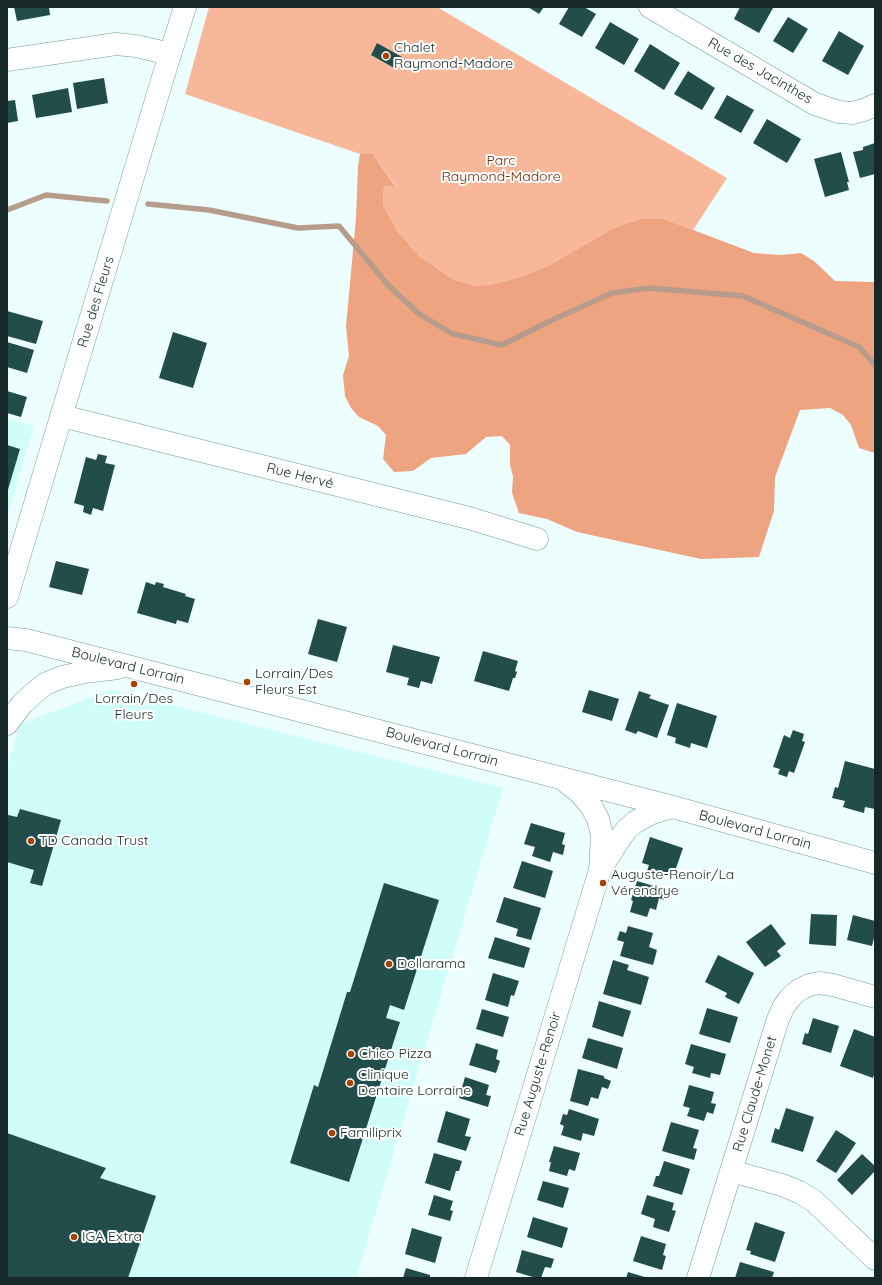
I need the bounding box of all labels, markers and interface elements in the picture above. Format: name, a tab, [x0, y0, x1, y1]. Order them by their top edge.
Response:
street label: Rue des Jacinthes	[705, 34, 815, 108]
place label: Chalet Raymond-Madore	[394, 40, 513, 72]
marker: Chalet Raymond-Madore	[381, 51, 391, 61]
park label: Parc Raymond-Madore	[441, 153, 561, 186]
street label: Rue des Fleurs	[74, 254, 118, 350]
street label: Rue Hervé	[265, 460, 335, 492]
street label: Boulevard Lorrain	[70, 644, 186, 688]
place label: Lorrain/Des Fleurs Est	[255, 666, 333, 698]
marker: Lorrain/Des Fleurs Est	[242, 677, 252, 687]
marker: Lorrain/Des Fleurs	[129, 679, 139, 689]
place label: Lorrain/Des Fleurs	[95, 691, 173, 724]
street label: Boulevard Lorrain	[384, 724, 500, 770]
street label: Boulevard Lorrain	[697, 807, 813, 853]
place label: TD Canada Trust	[39, 833, 149, 849]
marker: TD Canada Trust	[26, 836, 36, 846]
place label: Auguste-Renoir/La Vérendrye	[611, 867, 734, 900]
marker: Auguste-Renoir/La Vérendrye	[598, 878, 608, 888]
place label: Dollarama	[397, 956, 466, 972]
marker: Dollarama	[384, 959, 394, 969]
street label: Rue Auguste-Renoir	[511, 1010, 565, 1138]
street label: Rue Claude-Monet	[729, 1034, 781, 1154]
place label: Chico Pizza	[359, 1046, 432, 1062]
marker: Chico Pizza	[346, 1049, 356, 1059]
place label: Clinique Dentaire Lorraine	[358, 1067, 471, 1100]
marker: Clinique Dentaire Lorraine	[345, 1078, 355, 1088]
place label: Familiprix	[340, 1125, 402, 1141]
marker: Familiprix	[327, 1128, 337, 1138]
place label: IGA Extra	[82, 1229, 142, 1245]
marker: IGA Extra	[69, 1232, 79, 1242]

